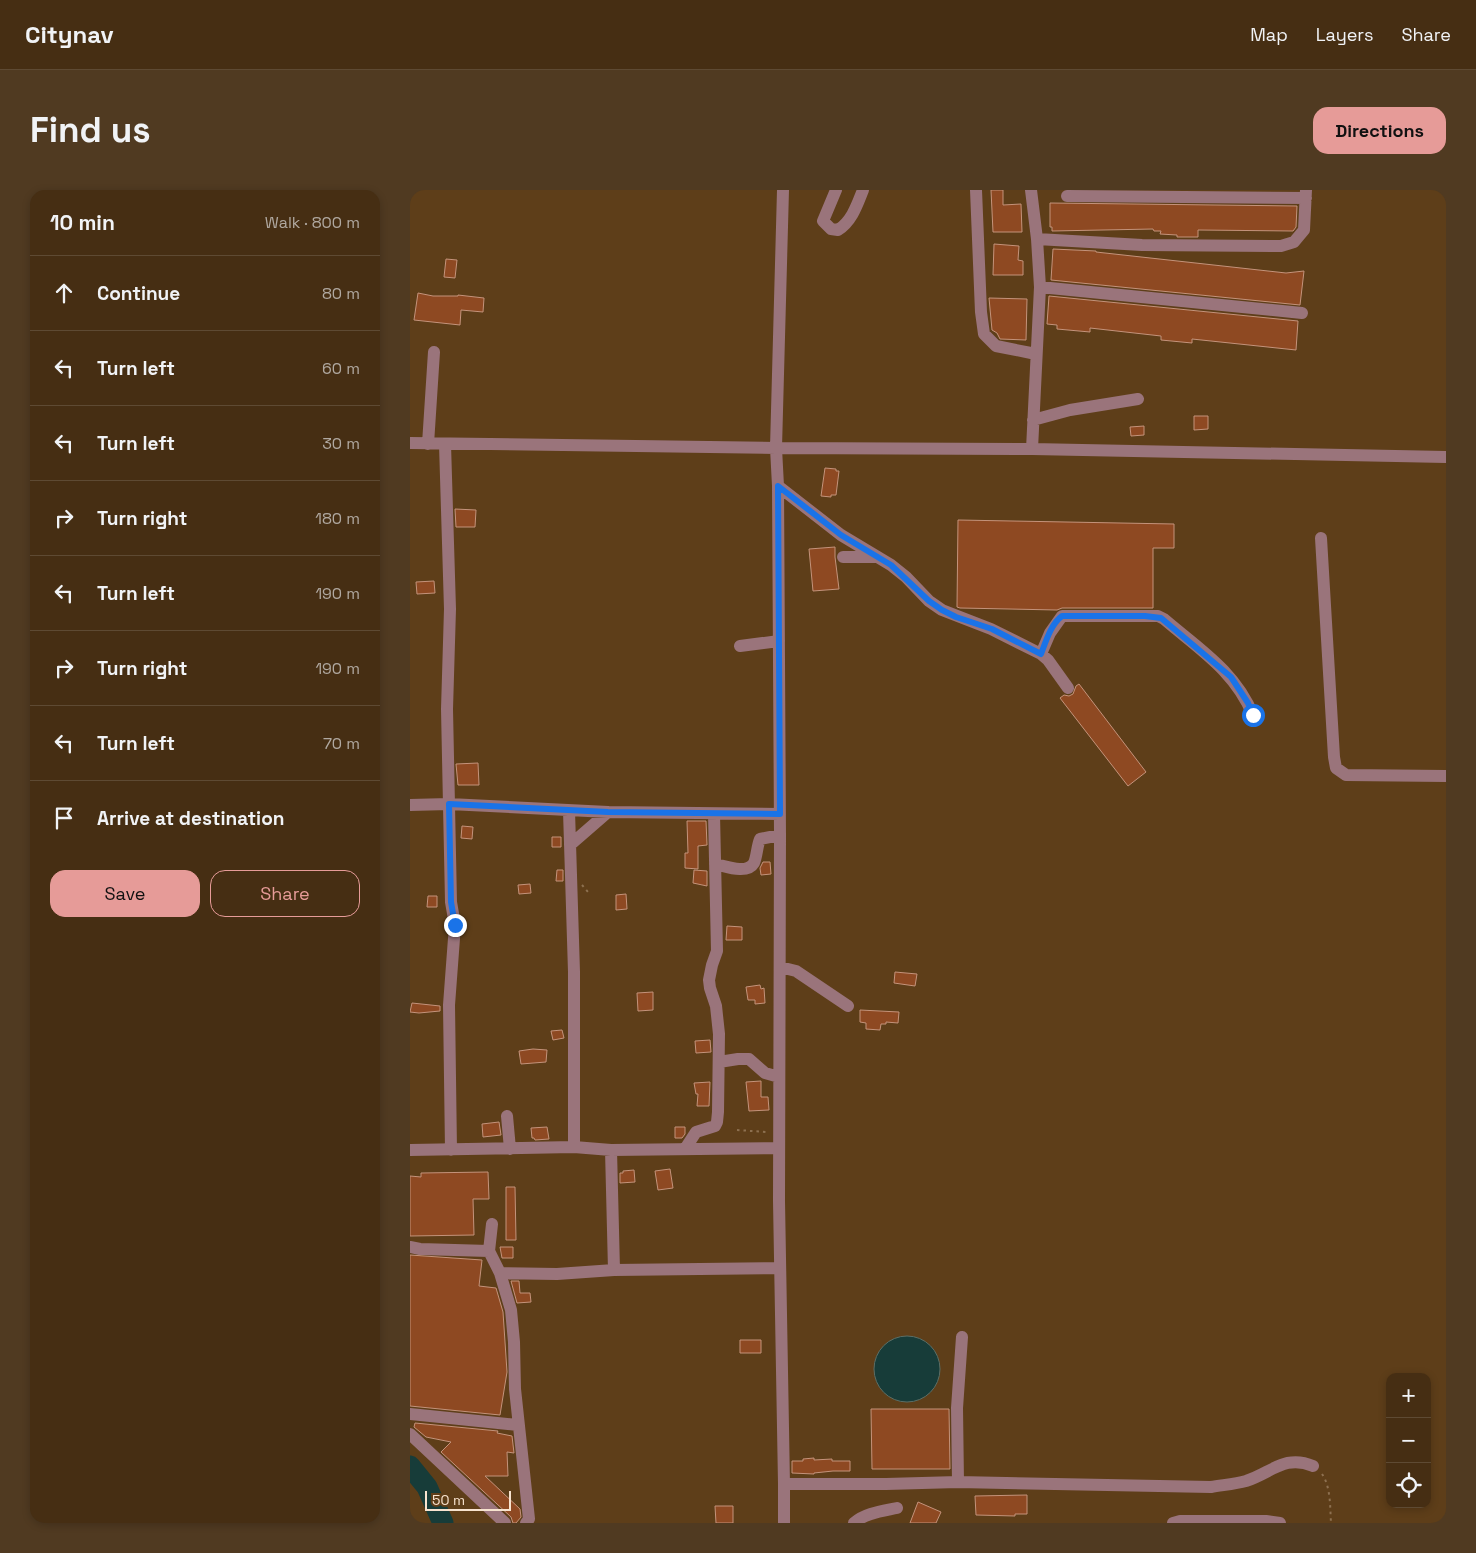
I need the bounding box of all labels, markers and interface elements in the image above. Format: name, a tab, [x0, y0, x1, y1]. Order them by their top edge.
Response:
text: Citynav	[25, 19, 114, 50]
text: Map	[1250, 23, 1288, 46]
text: Layers	[1316, 23, 1373, 46]
text: Share	[1401, 23, 1451, 46]
button: Directions	[1313, 107, 1446, 154]
text: Find us	[30, 108, 151, 152]
text: 10 min	[50, 209, 115, 236]
text: Walk · 800 m	[265, 212, 360, 233]
icon: ahead	[50, 279, 78, 307]
text: Continue	[97, 281, 180, 306]
text: 80 m	[322, 283, 360, 304]
icon: left	[50, 354, 78, 382]
text: Turn left	[97, 356, 175, 381]
text: 60 m	[322, 358, 360, 379]
icon: left	[50, 429, 78, 457]
text: Turn left	[97, 431, 175, 456]
text: 30 m	[322, 433, 360, 454]
icon: right	[50, 504, 78, 532]
text: Turn right	[97, 506, 187, 531]
text: 180 m	[315, 508, 360, 529]
icon: left	[50, 579, 78, 607]
text: Turn left	[97, 581, 175, 606]
text: 190 m	[315, 583, 360, 604]
icon: right	[50, 654, 78, 682]
text: Turn right	[97, 656, 187, 681]
text: 190 m	[315, 658, 360, 679]
route start	[1242, 704, 1265, 727]
icon: left	[50, 729, 78, 757]
text: Turn left	[97, 731, 175, 756]
text: 70 m	[323, 733, 360, 754]
icon: arrive	[50, 804, 78, 832]
text: Arrive at destination	[97, 806, 285, 831]
button: Save	[50, 870, 200, 917]
button: Share	[210, 870, 360, 917]
route end	[444, 914, 467, 937]
map controls	[1386, 1373, 1431, 1508]
button: +	[1386, 1373, 1431, 1418]
button: −	[1386, 1418, 1431, 1463]
button: locate	[1386, 1463, 1431, 1508]
scale bar	[425, 1488, 511, 1511]
text: 50 m	[432, 1491, 465, 1509]

